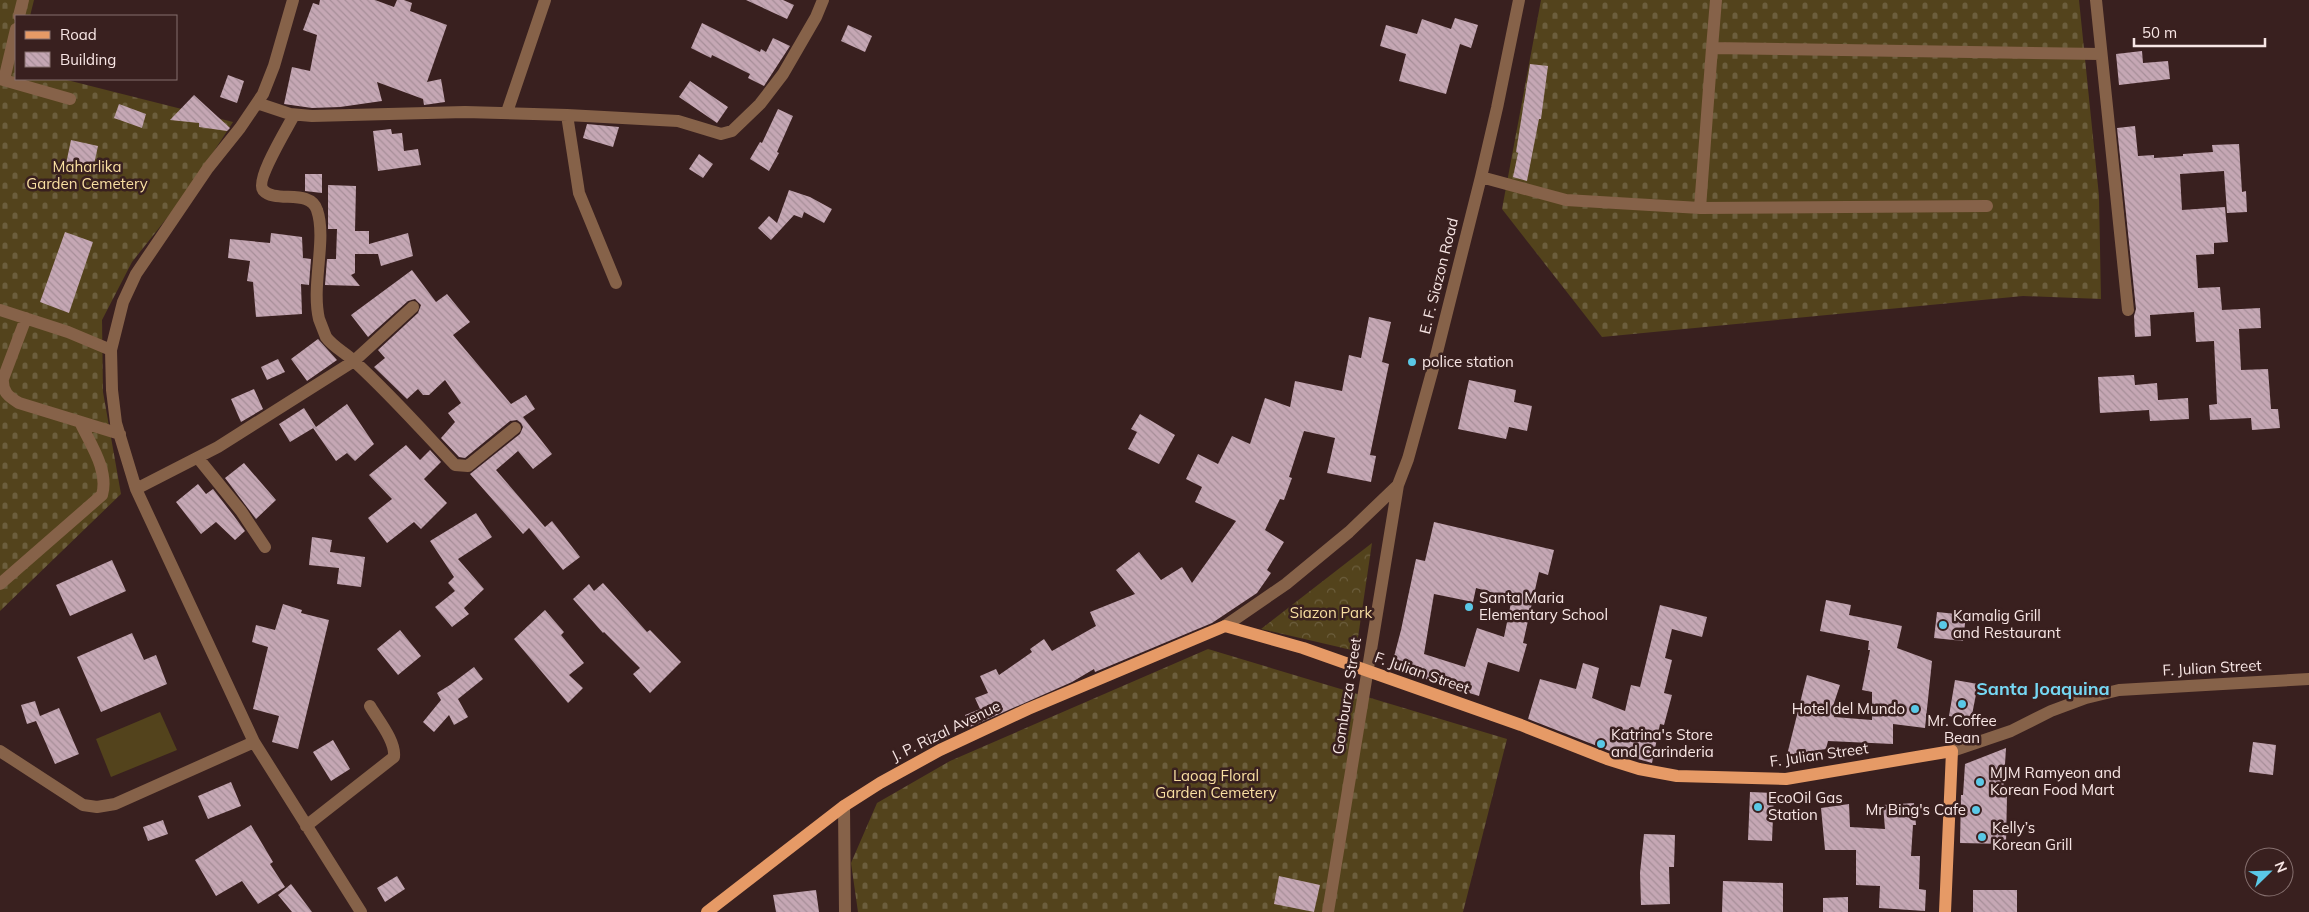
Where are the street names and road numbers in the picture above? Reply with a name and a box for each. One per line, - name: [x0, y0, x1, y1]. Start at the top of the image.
- street label: E. F. Siazon Road: [1415, 216, 1462, 336]
- street label: Gomburza Street: [1328, 636, 1365, 756]
- street label: F. Julian Street: [1372, 647, 1472, 698]
- street label: F. Julian Street: [2162, 655, 2262, 680]
- street label: J. P. Rizal Avenue: [888, 696, 1003, 765]
- street label: F. Julian Street: [1768, 738, 1869, 771]

